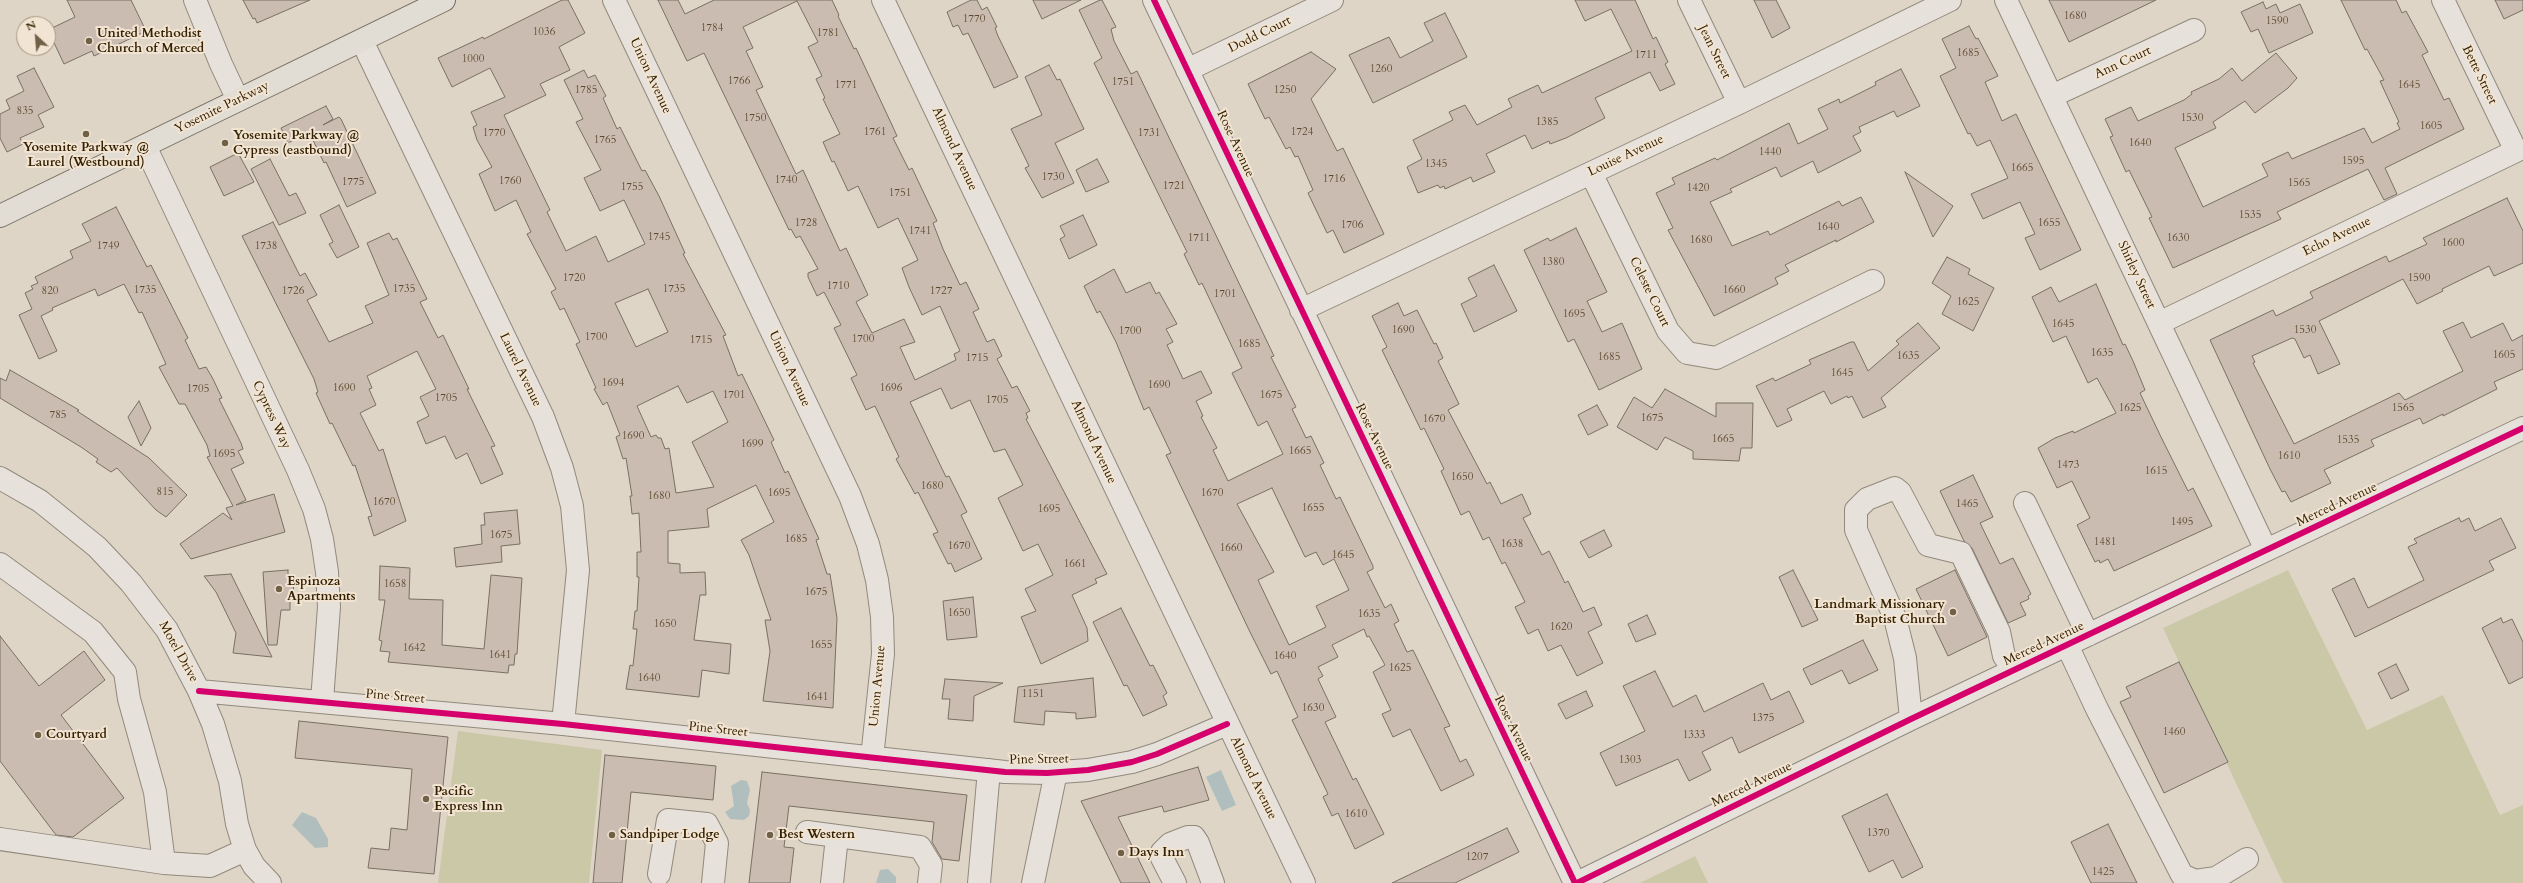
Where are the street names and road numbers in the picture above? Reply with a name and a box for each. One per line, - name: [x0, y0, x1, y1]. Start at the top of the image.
- street label: Dodd Court: [1226, 13, 1294, 57]
- street label: Jean Street: [1694, 22, 1734, 82]
- street label: Union Avenue: [626, 36, 674, 116]
- street label: Ann Court: [2092, 43, 2154, 83]
- street label: Bette Street: [2458, 43, 2500, 107]
- street label: Yosemite Parkway: [172, 78, 272, 138]
- street label: Almond Avenue: [928, 105, 980, 193]
- street label: Rose Avenue: [1213, 108, 1257, 180]
- street label: Louise Avenue: [1586, 132, 1666, 180]
- street label: Echo Avenue: [2300, 214, 2374, 260]
- street label: Shirley Street: [2114, 239, 2158, 311]
- street label: Celeste Court: [1625, 254, 1673, 330]
- street label: Union Avenue: [765, 329, 813, 409]
- street label: Laurel Avenue: [495, 331, 545, 409]
- street label: Cypress Way: [248, 378, 294, 452]
- street label: Almond Avenue: [1067, 398, 1119, 486]
- street label: Rose Avenue: [1351, 401, 1397, 473]
- street label: Merced Avenue: [2294, 479, 2380, 531]
- street label: Merced Avenue: [2001, 618, 2087, 670]
- street label: Motel Drive: [155, 619, 201, 685]
- street label: Union Avenue: [867, 645, 889, 727]
- street label: Pine Street: [365, 687, 425, 707]
- street label: Rose Avenue: [1490, 693, 1536, 765]
- street label: Pine Street: [688, 719, 748, 741]
- street label: Almond Avenue: [1226, 734, 1280, 822]
- street label: Pine Street: [1009, 752, 1069, 768]
- street label: Merced Avenue: [1709, 759, 1795, 811]

